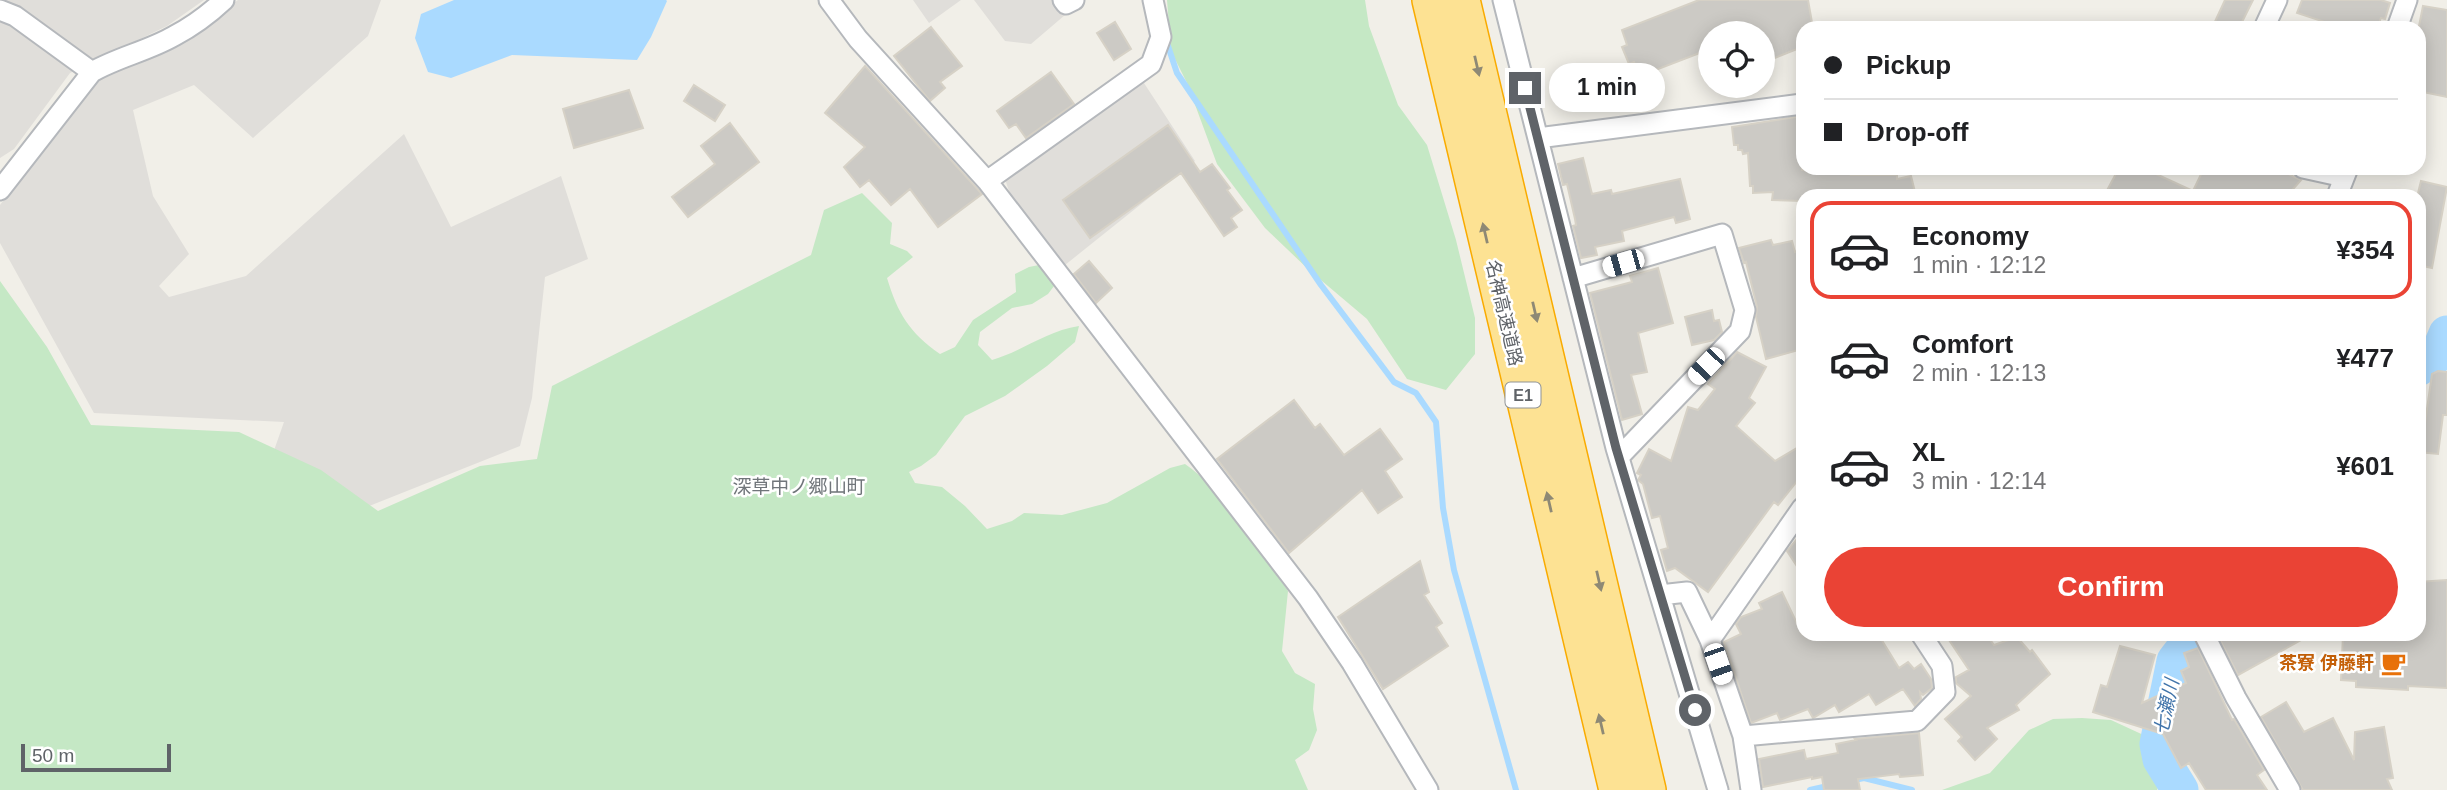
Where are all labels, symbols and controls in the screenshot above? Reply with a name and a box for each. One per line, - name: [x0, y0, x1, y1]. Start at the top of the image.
- map controls: [1698, 21, 1775, 98]
- button: locate: [1698, 21, 1775, 98]
- text: Pickup: [1866, 50, 1951, 80]
- one-way arrow: [1472, 55, 1483, 77]
- callout: 1 min: [1550, 64, 1665, 112]
- route end: [1509, 72, 1541, 104]
- text: 1 min: [1577, 74, 1637, 100]
- text: Drop-off: [1866, 117, 1969, 147]
- icon: car: [1828, 219, 1891, 282]
- text: Economy: [1912, 221, 2029, 251]
- one-way arrow: [1479, 222, 1490, 244]
- text: ¥354: [2336, 235, 2394, 265]
- car: [1600, 247, 1647, 279]
- text: 1 min · 12:12: [1912, 252, 2046, 278]
- street label: 名神高速道路: [1482, 258, 1526, 368]
- one-way arrow: [1530, 301, 1541, 323]
- icon: car: [1828, 327, 1891, 390]
- text: Comfort: [1912, 329, 2013, 359]
- text: ¥477: [2336, 343, 2394, 373]
- car: [1684, 344, 1729, 388]
- text: 2 min · 12:13: [1912, 360, 2046, 386]
- road number: E1: [1506, 382, 1540, 408]
- icon: car: [1828, 435, 1891, 498]
- text: XL: [1912, 437, 1945, 467]
- text: ¥601: [2336, 451, 2394, 481]
- text: 3 min · 12:14: [1912, 468, 2046, 494]
- district label: 深草中ノ郷山町: [732, 476, 866, 497]
- one-way arrow: [1543, 491, 1554, 513]
- button: Confirm: [1824, 547, 2398, 627]
- one-way arrow: [1594, 570, 1605, 592]
- car: [1702, 641, 1735, 687]
- cafe icon: 茶寮 伊藤軒: [2380, 649, 2408, 677]
- place label: 茶寮 伊藤軒: [2279, 653, 2374, 673]
- water label: 七瀬川: [2150, 675, 2183, 737]
- route start: [1679, 694, 1711, 726]
- one-way arrow: [1595, 713, 1606, 735]
- scale bar: [21, 741, 172, 773]
- text: 50 m: [32, 745, 74, 766]

